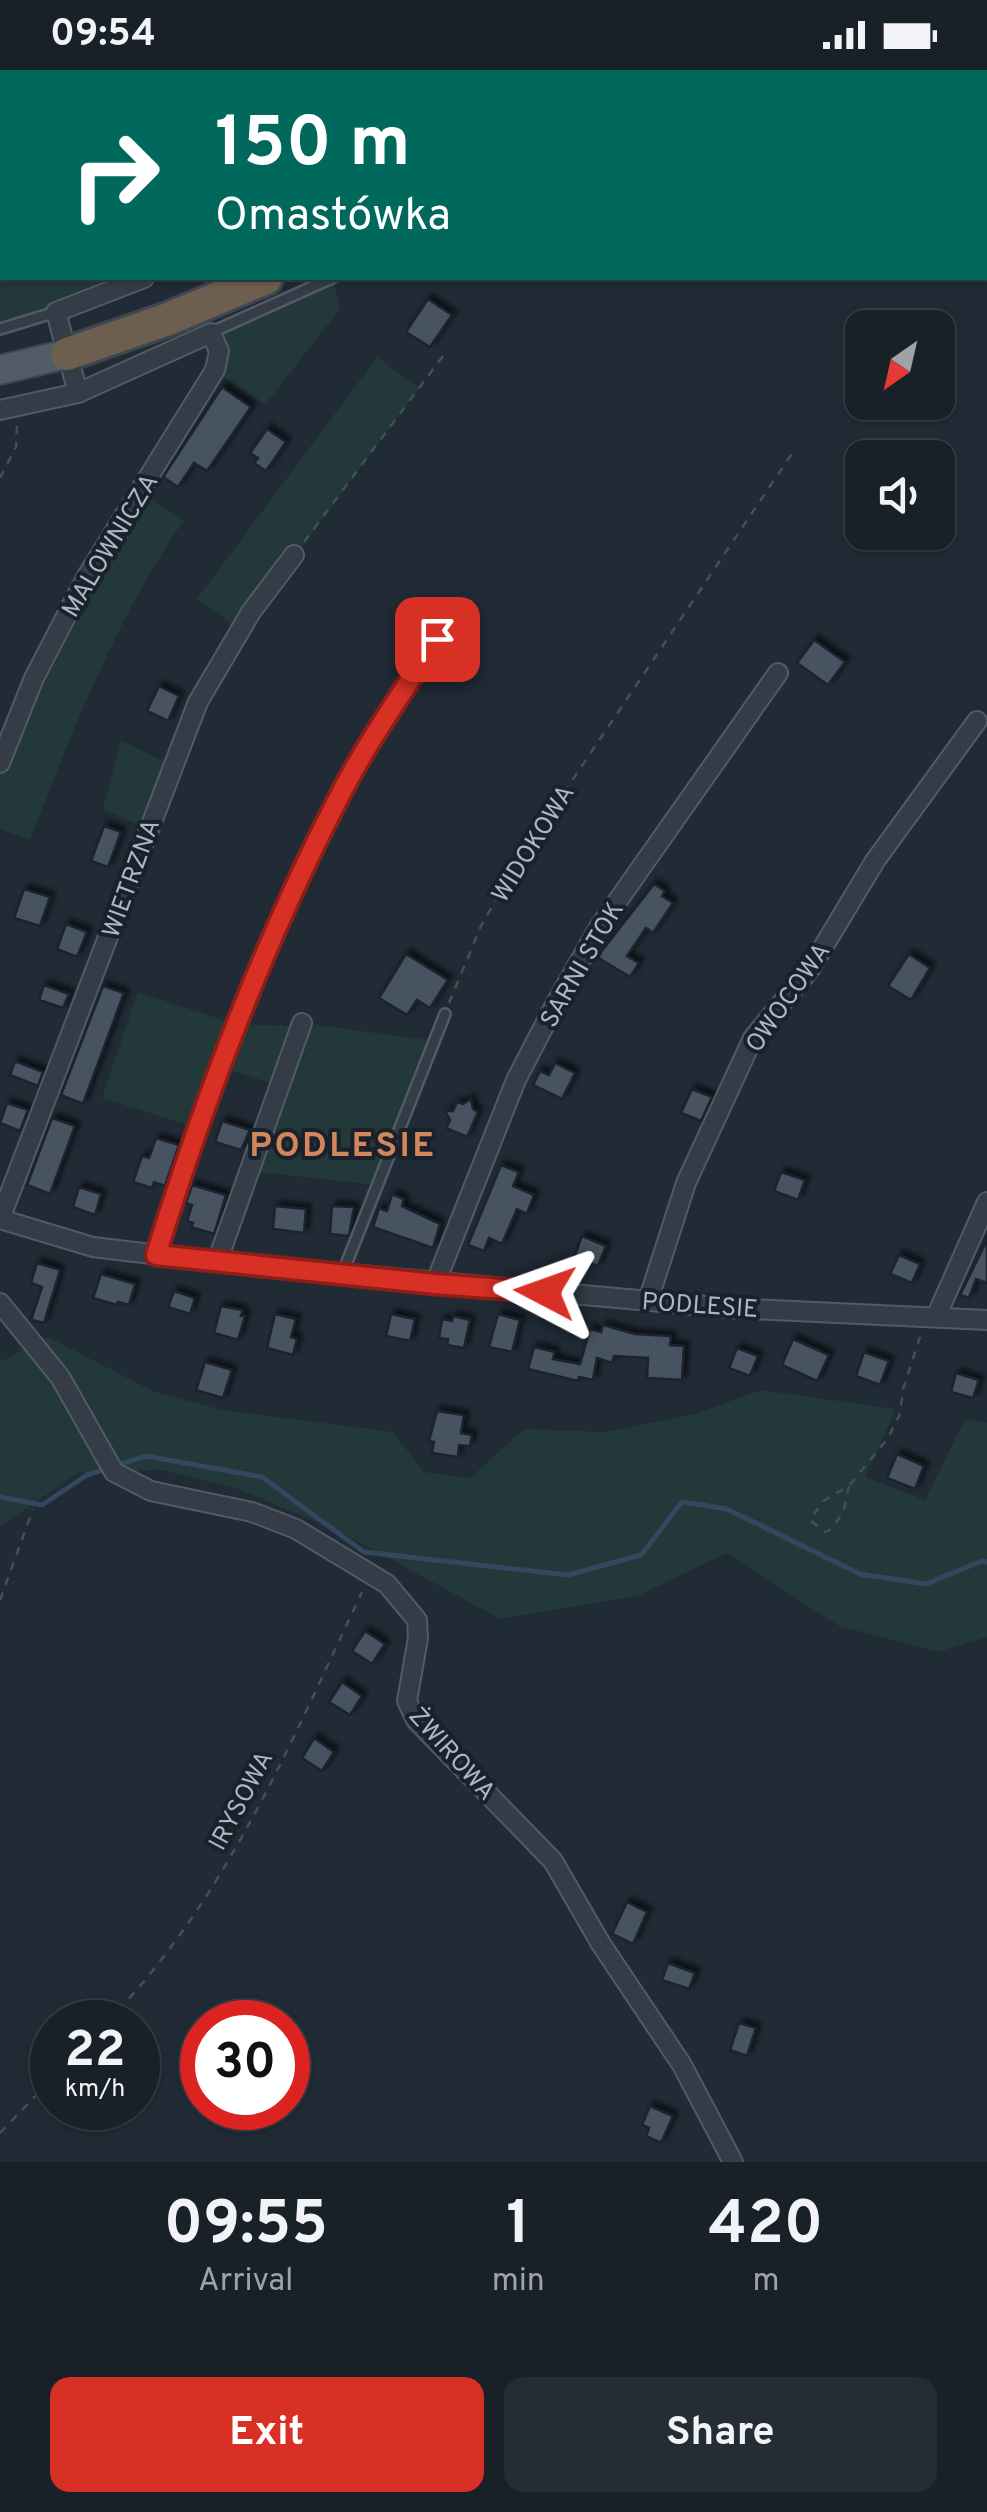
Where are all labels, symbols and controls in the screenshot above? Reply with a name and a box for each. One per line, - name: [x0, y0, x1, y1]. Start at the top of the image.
- text: 09:54: [50, 11, 156, 60]
- text: 150 m: [215, 102, 410, 191]
- icon: right: [50, 110, 180, 240]
- text: Omastówka: [215, 189, 451, 246]
- north arrow: [845, 310, 955, 420]
- map controls: [845, 310, 955, 550]
- button: sound: [845, 440, 955, 550]
- street label: MALOWNICZA: [56, 469, 167, 624]
- pin: [395, 597, 480, 682]
- icon: arrive: [410, 612, 465, 667]
- street label: WIDOKOWA: [486, 780, 583, 909]
- street label: WIETRZNA: [97, 815, 169, 943]
- street label: SARNI STOK: [535, 897, 633, 1034]
- street label: OWOCOWA: [740, 938, 839, 1060]
- district label: PODLESIE: [249, 1125, 437, 1169]
- position arrow: [493, 1240, 597, 1344]
- street label: PODLESIE: [641, 1287, 759, 1327]
- street label: ŻWIROWA: [400, 1702, 501, 1808]
- street label: IRYSOWA: [203, 1746, 282, 1857]
- speed limit sign: 30: [180, 2000, 310, 2130]
- text: 22: [64, 2021, 126, 2084]
- text: km/h: [65, 2074, 125, 2106]
- text: 09:55: [164, 2189, 328, 2265]
- text: 1: [506, 2189, 530, 2265]
- text: 420: [709, 2189, 823, 2265]
- text: Arrival: [198, 2262, 294, 2302]
- text: min: [492, 2262, 545, 2302]
- text: m: [752, 2262, 780, 2302]
- button: Exit: [50, 2377, 484, 2492]
- button: Share: [504, 2377, 937, 2492]

